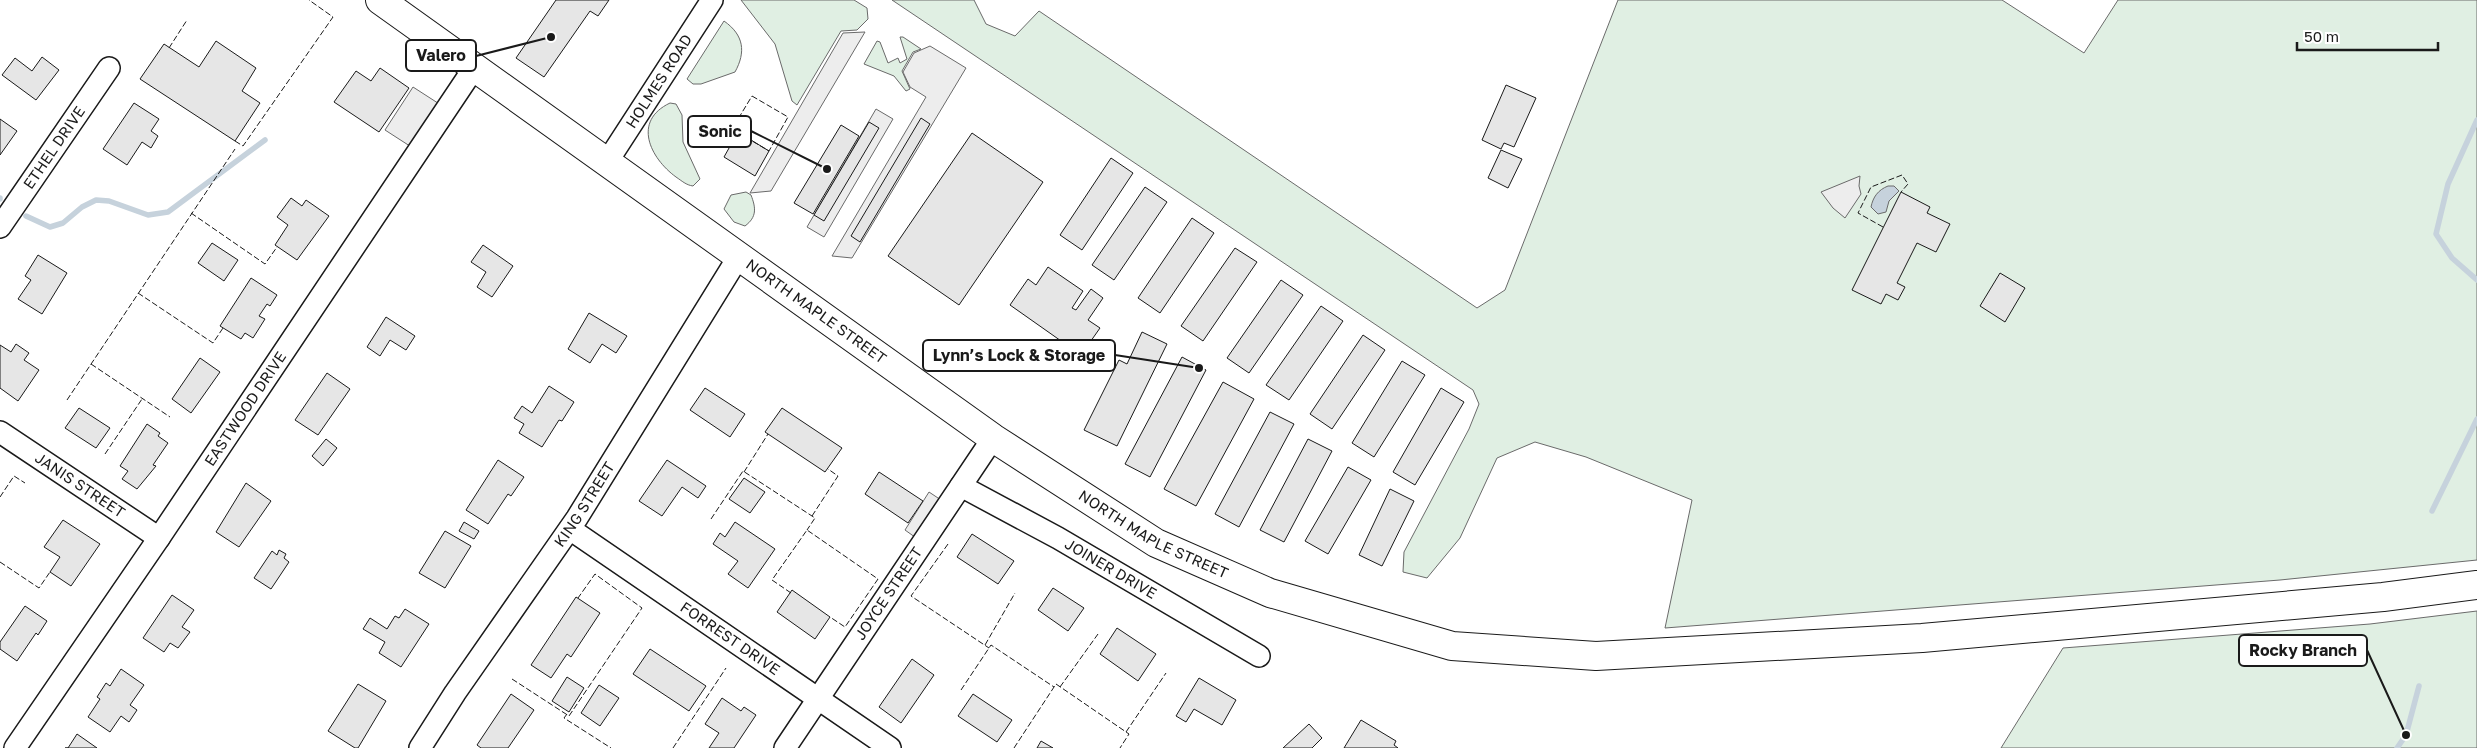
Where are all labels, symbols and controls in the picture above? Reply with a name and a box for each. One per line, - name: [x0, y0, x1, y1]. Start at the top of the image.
- scale bar: [2297, 20, 2438, 52]
- text: 50 m: [2304, 27, 2339, 45]
- street label: HOLMES ROAD: [621, 31, 695, 131]
- callout: Valero: [406, 40, 476, 71]
- text: Valero: [416, 45, 466, 65]
- street label: ETHEL DRIVE: [19, 103, 88, 192]
- callout: Sonic: [688, 116, 751, 147]
- text: Sonic: [698, 121, 742, 141]
- street label: NORTH MAPLE STREET: [743, 255, 890, 367]
- callout: Lynn’s Lock & Storage: [923, 340, 1115, 371]
- text: Lynn’s Lock & Storage: [933, 345, 1105, 365]
- street label: EASTWOOD DRIVE: [200, 348, 289, 469]
- street label: JANIS STREET: [32, 448, 129, 521]
- street label: KING STREET: [550, 458, 618, 550]
- street label: NORTH MAPLE STREET: [1076, 486, 1231, 582]
- street label: JOINER DRIVE: [1062, 534, 1160, 602]
- street label: JOYCE STREET: [850, 543, 925, 643]
- street label: FORREST DRIVE: [677, 597, 784, 678]
- callout: Rocky Branch: [2239, 635, 2367, 666]
- text: Rocky Branch: [2249, 640, 2357, 660]

